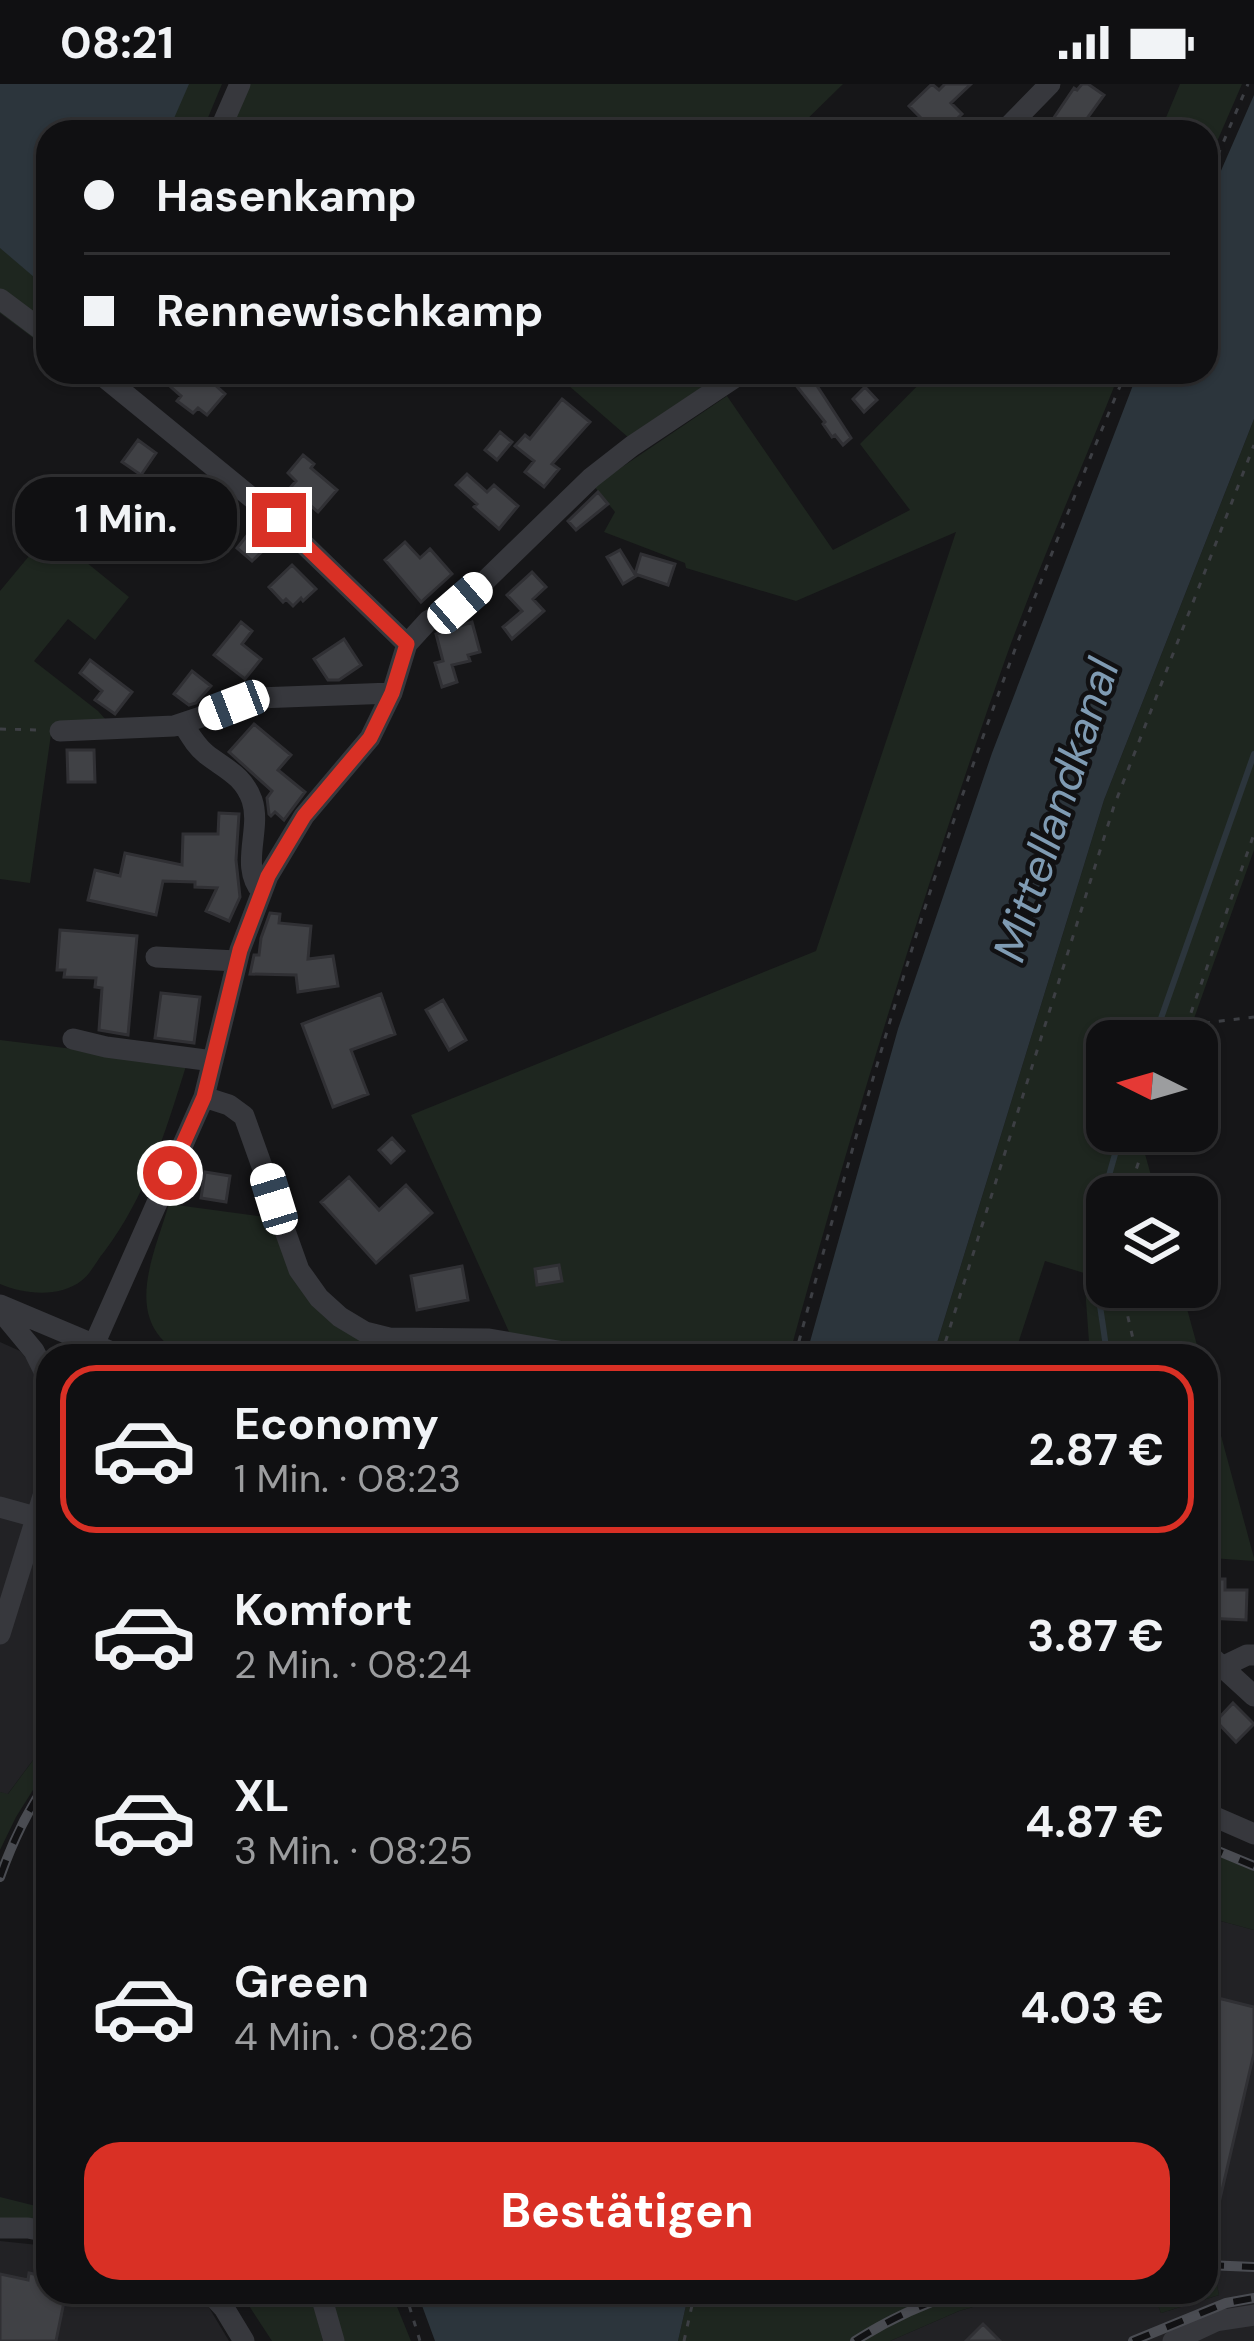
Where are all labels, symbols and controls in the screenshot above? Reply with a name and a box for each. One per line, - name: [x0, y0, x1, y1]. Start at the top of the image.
- text: 08:21: [60, 13, 174, 72]
- text: Hasenkamp: [156, 166, 417, 225]
- text: Rennewischkamp: [156, 281, 544, 340]
- callout: 1 Min.: [15, 478, 237, 562]
- text: 1 Min.: [75, 493, 177, 544]
- route end: [252, 493, 306, 547]
- car: [421, 566, 499, 640]
- water label: Mittellandkanal: [979, 650, 1133, 969]
- car: [194, 675, 274, 735]
- north arrow: [1086, 1020, 1218, 1152]
- map controls: [1086, 1020, 1218, 1308]
- route start: [143, 1146, 197, 1200]
- car: [246, 1159, 302, 1239]
- button: layers: [1086, 1176, 1218, 1308]
- text: Economy: [234, 1394, 439, 1453]
- icon: car: [90, 1395, 198, 1503]
- text: 2.87 €: [1028, 1420, 1164, 1479]
- text: 1 Min. · 08:23: [234, 1453, 461, 1504]
- text: Komfort: [234, 1580, 412, 1639]
- icon: car: [90, 1581, 198, 1689]
- text: 3.87 €: [1027, 1606, 1164, 1665]
- text: 2 Min. · 08:24: [234, 1639, 471, 1690]
- text: XL: [234, 1766, 289, 1825]
- icon: car: [90, 1767, 198, 1875]
- text: 4.87 €: [1025, 1792, 1164, 1851]
- text: 3 Min. · 08:25: [234, 1825, 473, 1876]
- text: Green: [234, 1952, 369, 2011]
- icon: car: [90, 1953, 198, 2061]
- text: 4.03 €: [1020, 1978, 1164, 2037]
- text: 4 Min. · 08:26: [234, 2011, 474, 2062]
- button: Bestätigen: [84, 2142, 1170, 2280]

